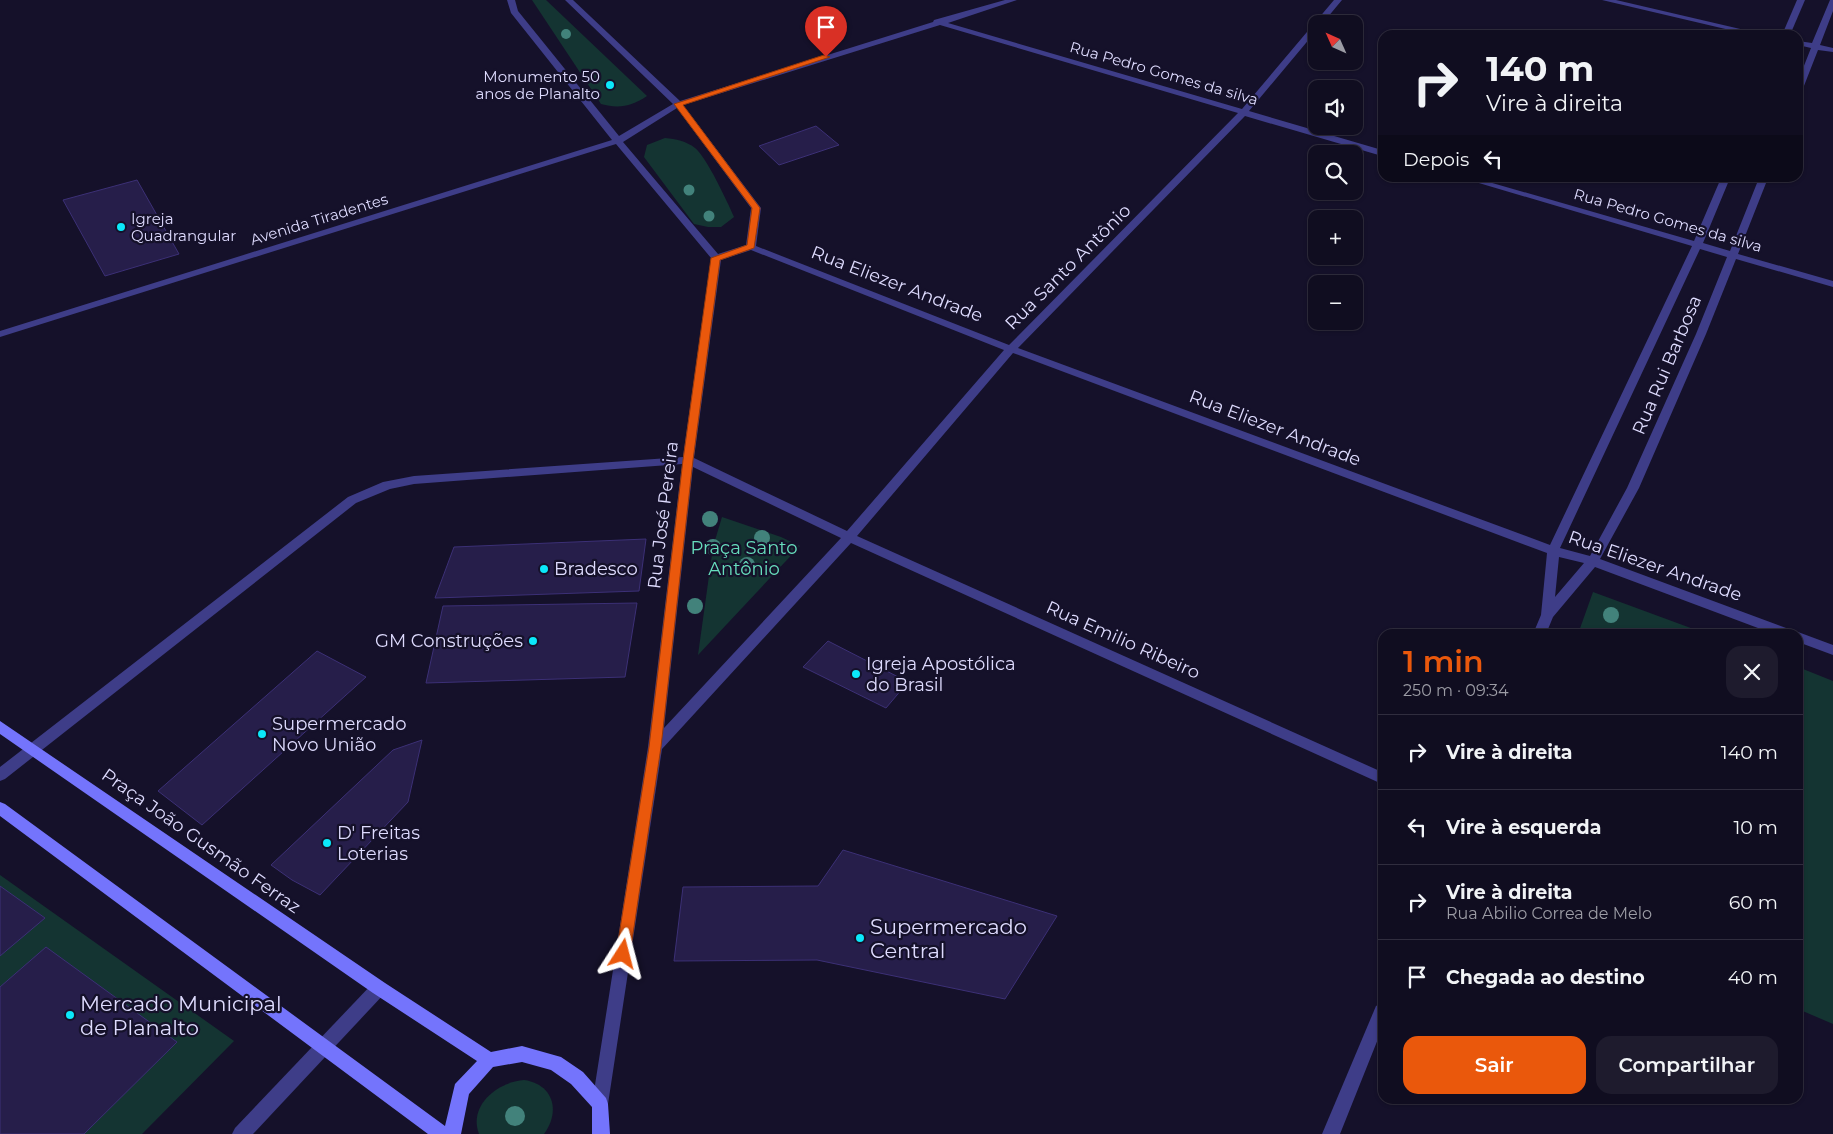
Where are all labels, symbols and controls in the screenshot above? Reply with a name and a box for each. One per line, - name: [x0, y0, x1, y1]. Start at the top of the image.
- pin: [805, 6, 847, 57]
- icon: arrive: [812, 13, 840, 41]
- north arrow: [1308, 15, 1362, 70]
- map controls: [1308, 15, 1363, 330]
- street label: Rua Pedro Gomes da silva: [1068, 37, 1260, 109]
- text: 140 m: [1486, 47, 1594, 90]
- icon: right: [1403, 50, 1468, 115]
- place label: Monumento 50 anos de Planalto: [475, 67, 600, 103]
- marker: Monumento 50 anos de Planalto: [604, 79, 616, 91]
- button: sound: [1308, 80, 1363, 135]
- text: Vire à direita: [1486, 90, 1623, 117]
- button: search: [1308, 145, 1363, 200]
- icon: left: [1479, 145, 1507, 173]
- text: Depois: [1403, 148, 1469, 171]
- street label: Rua Pedro Gomes da silva: [1572, 184, 1764, 256]
- street label: Avenida Tiradentes: [248, 189, 390, 249]
- street label: Rua Santo Antônio: [1001, 200, 1135, 334]
- place label: Igreja Quadrangular: [131, 209, 236, 245]
- button: +: [1308, 210, 1363, 265]
- marker: Igreja Quadrangular: [115, 221, 127, 233]
- street label: Rua Eliezer Andrade: [808, 241, 986, 327]
- button: −: [1308, 275, 1363, 330]
- street label: Rua Rui Barbosa: [1628, 292, 1706, 438]
- street label: Rua Eliezer Andrade: [1186, 385, 1364, 471]
- street label: Rua José Pereira: [643, 440, 683, 590]
- street label: Rua Eliezer Andrade: [1565, 526, 1745, 606]
- park label: Praça Santo Antônio: [690, 537, 798, 580]
- place label: Bradesco: [554, 558, 638, 580]
- marker: Bradesco: [538, 563, 550, 575]
- street label: Rua Emilio Ribeiro: [1043, 596, 1203, 684]
- place label: GM Construções: [375, 630, 523, 652]
- marker: GM Construções: [527, 635, 539, 647]
- text: 1 min: [1403, 643, 1484, 680]
- button: close: [1726, 646, 1778, 698]
- place label: Igreja Apostólica do Brasil: [866, 653, 1016, 696]
- marker: Igreja Apostólica do Brasil: [850, 668, 862, 680]
- text: 250 m · 09:34: [1403, 681, 1509, 700]
- place label: Supermercado Novo União: [272, 713, 407, 756]
- marker: Supermercado Novo União: [256, 728, 268, 740]
- icon: right: [1403, 738, 1431, 766]
- text: Vire à direita: [1446, 741, 1573, 764]
- text: 140 m: [1721, 741, 1778, 764]
- street label: Praça João Gusmão Ferraz: [97, 764, 305, 918]
- icon: left: [1403, 813, 1431, 841]
- text: Vire à esquerda: [1446, 816, 1601, 839]
- text: 10 m: [1733, 816, 1778, 839]
- place label: D' Freitas Loterias: [337, 822, 420, 865]
- marker: D' Freitas Loterias: [321, 837, 333, 849]
- text: Vire à direita: [1446, 881, 1573, 904]
- icon: right: [1403, 888, 1431, 916]
- text: 60 m: [1729, 891, 1778, 914]
- text: Rua Abilio Correa de Melo: [1446, 904, 1652, 923]
- place label: Supermercado Central: [870, 914, 1027, 963]
- position arrow: [596, 927, 648, 979]
- marker: Supermercado Central: [854, 932, 866, 944]
- icon: arrive: [1403, 963, 1431, 991]
- text: Chegada ao destino: [1446, 966, 1645, 989]
- text: 40 m: [1728, 966, 1778, 989]
- place label: Mercado Municipal de Planalto: [80, 991, 282, 1040]
- marker: Mercado Municipal de Planalto: [64, 1009, 76, 1021]
- button: Sair: [1403, 1036, 1586, 1094]
- button: Compartilhar: [1596, 1036, 1778, 1094]

